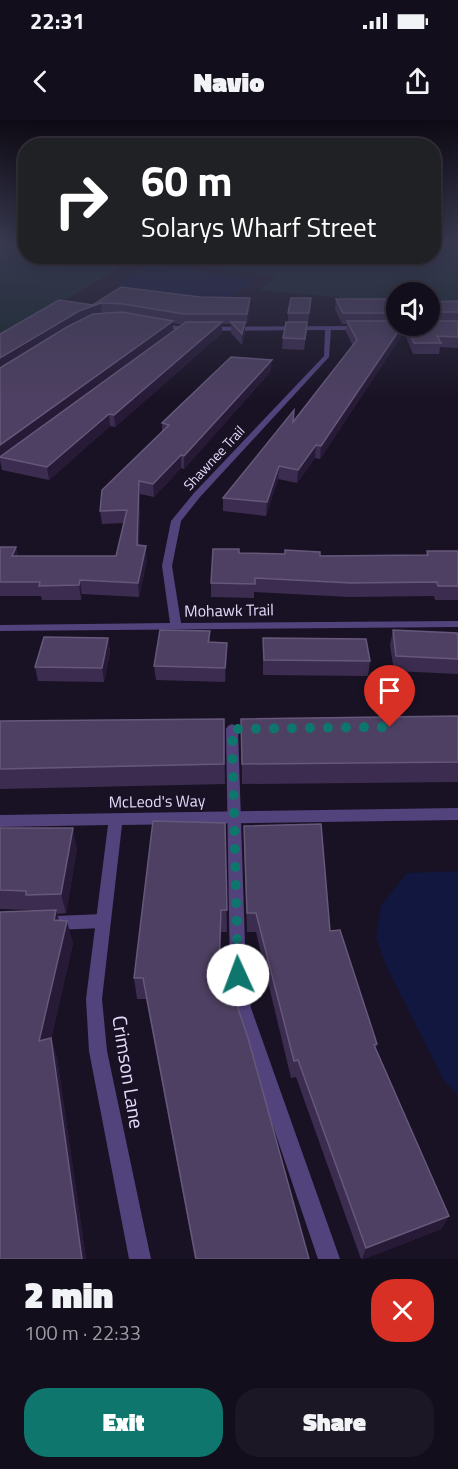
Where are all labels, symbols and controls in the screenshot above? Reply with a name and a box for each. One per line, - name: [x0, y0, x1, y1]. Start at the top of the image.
- text: 22:31: [30, 4, 85, 38]
- text: Navio: [194, 61, 264, 102]
- icon: back: [24, 65, 57, 98]
- icon: share: [401, 65, 434, 98]
- text: 60 m: [141, 148, 233, 212]
- icon: right: [42, 162, 120, 240]
- text: Solarys Wharf Street: [141, 206, 376, 247]
- map controls: [386, 282, 440, 336]
- button: sound: [386, 282, 440, 336]
- street label: Shawnee Trail: [178, 421, 249, 495]
- street label: Mohawk Trail: [184, 597, 274, 623]
- pin: [364, 665, 415, 727]
- icon: arrive: [373, 674, 406, 707]
- street label: McLeod's Way: [108, 788, 206, 814]
- position arrow: [206, 943, 270, 1007]
- street label: Crimson Lane: [104, 1013, 153, 1131]
- text: 2 min: [24, 1267, 113, 1322]
- button: close: [371, 1279, 434, 1342]
- text: 100 m · 22:33: [24, 1317, 141, 1348]
- button: Exit: [24, 1388, 223, 1457]
- button: Share: [235, 1388, 434, 1457]

